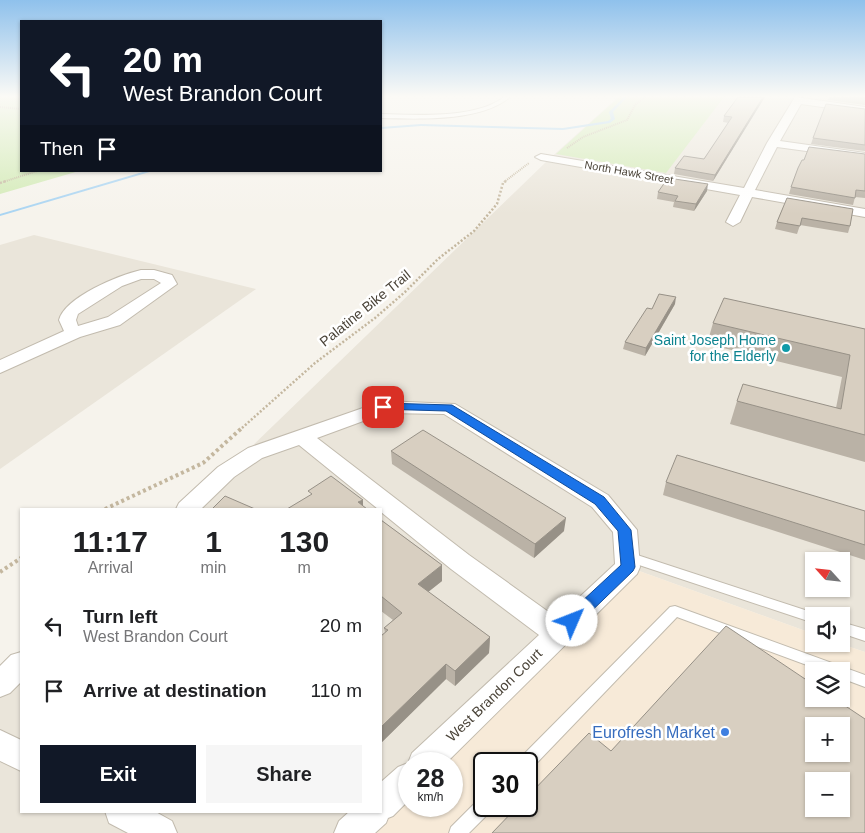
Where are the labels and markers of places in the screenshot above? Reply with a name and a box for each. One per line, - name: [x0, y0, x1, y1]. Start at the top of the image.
- place label: Saint Joseph Home for the Elderly: [654, 332, 776, 364]
- marker: Saint Joseph Home for the Elderly: [780, 342, 792, 354]
- pin: [362, 386, 404, 428]
- place label: Eurofresh Market: [592, 724, 716, 741]
- marker: Eurofresh Market: [719, 726, 731, 738]

